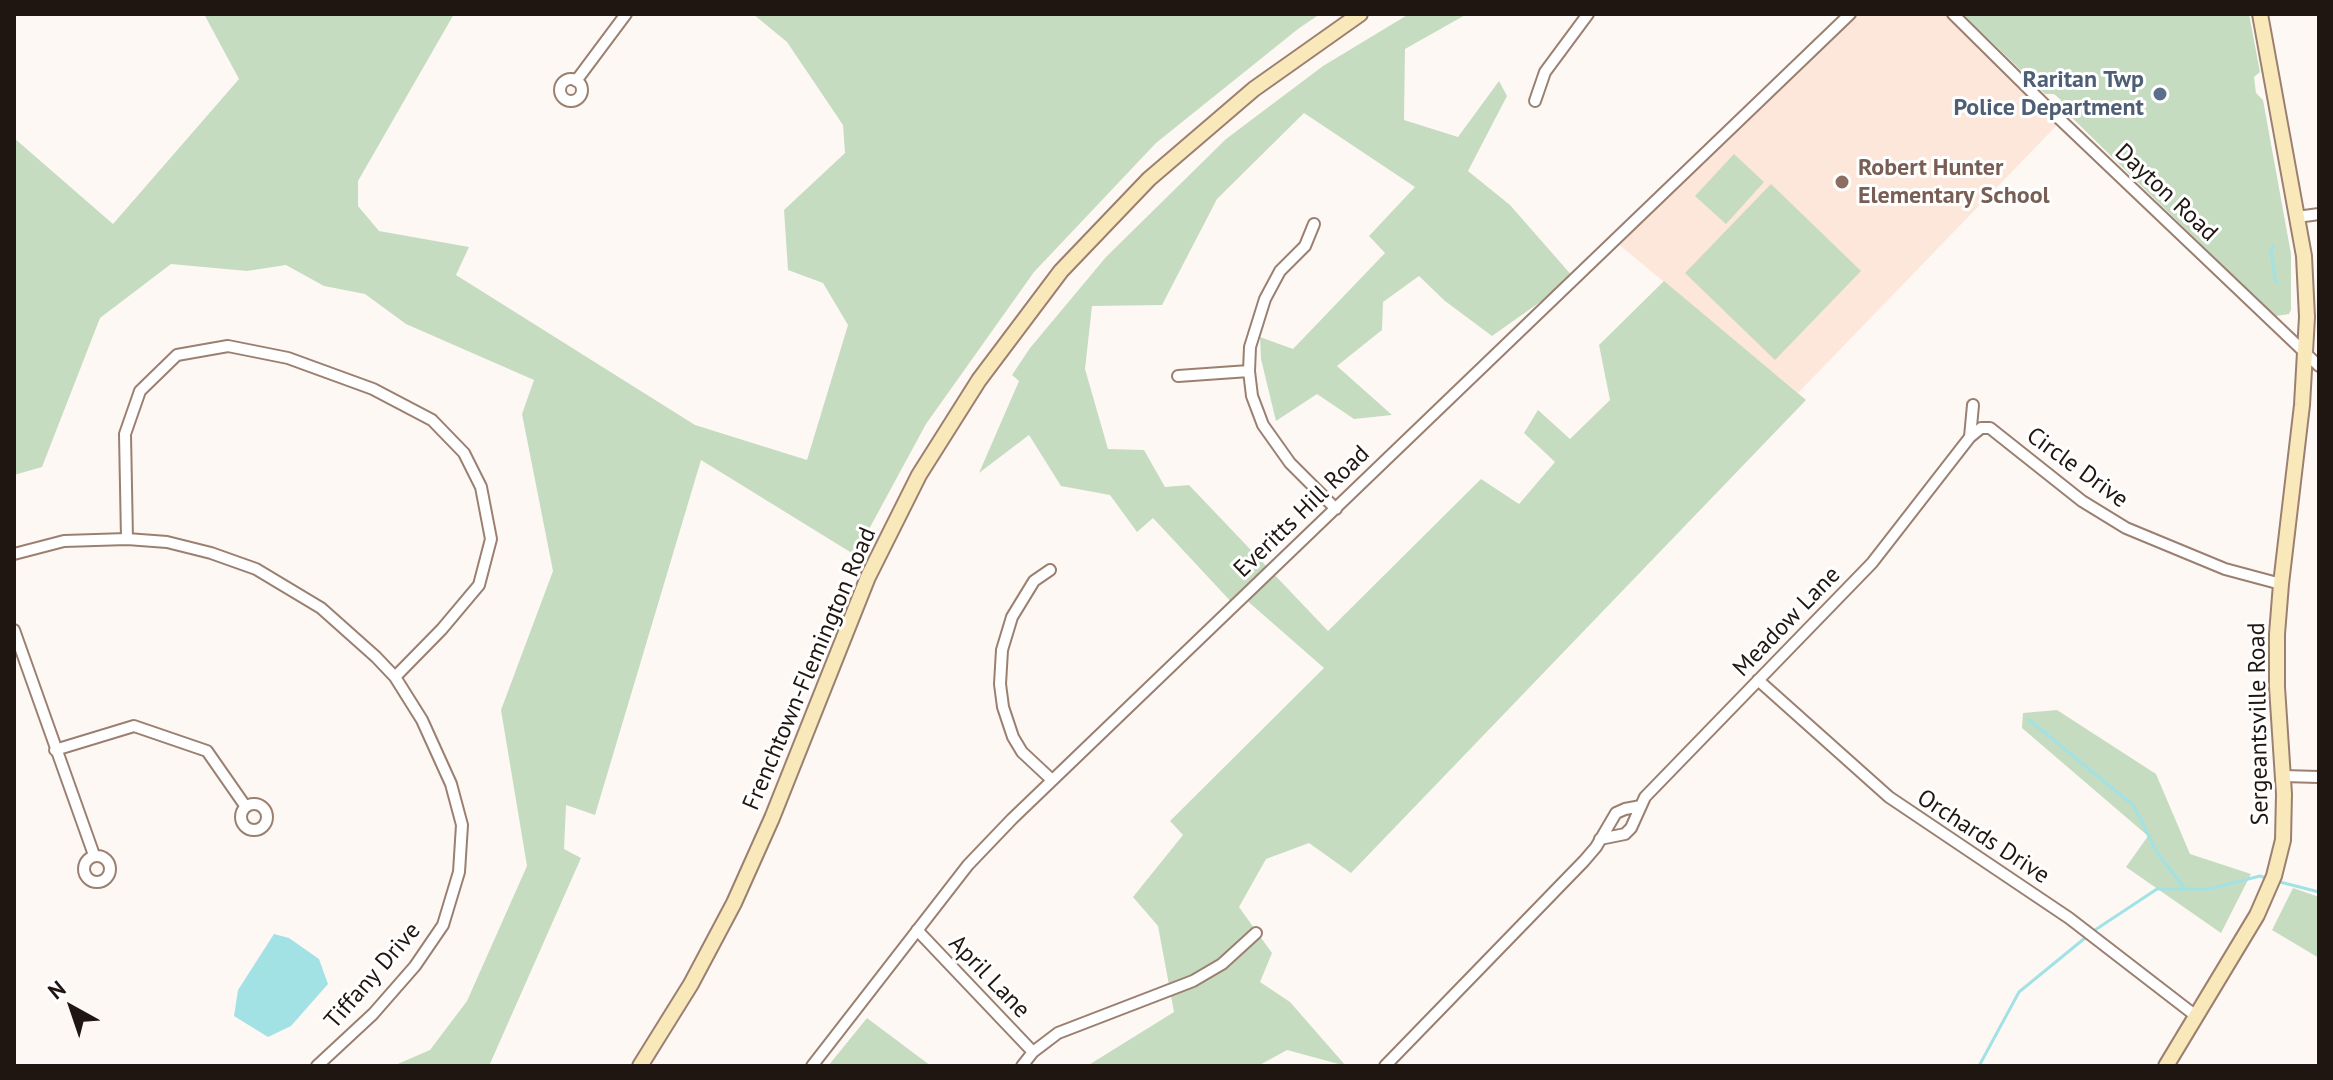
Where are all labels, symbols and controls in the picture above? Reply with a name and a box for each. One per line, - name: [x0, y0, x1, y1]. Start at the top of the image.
- place label: Raritan Twp Police Department: [1953, 66, 2144, 122]
- marker: Raritan Twp Police Department: [2151, 85, 2169, 103]
- street label: Dayton Road: [2109, 138, 2223, 248]
- place label: Robert Hunter Elementary School: [1858, 154, 2050, 210]
- marker: Robert Hunter Elementary School: [1833, 173, 1851, 191]
- street label: Circle Drive: [2021, 422, 2133, 514]
- street label: Everitts Hill Road: [1228, 440, 1376, 584]
- street label: Frenchtown-Flemington Road: [737, 523, 883, 815]
- street label: Meadow Lane: [1727, 561, 1847, 683]
- street label: Sergeantsville Road: [2243, 622, 2275, 826]
- street label: Orchards Drive: [1912, 784, 2054, 890]
- street label: Tiffany Drive: [319, 917, 427, 1035]
- street label: April Lane: [942, 930, 1036, 1024]
- north arrow: [32, 968, 112, 1048]
- text: N: [42, 974, 71, 1005]

